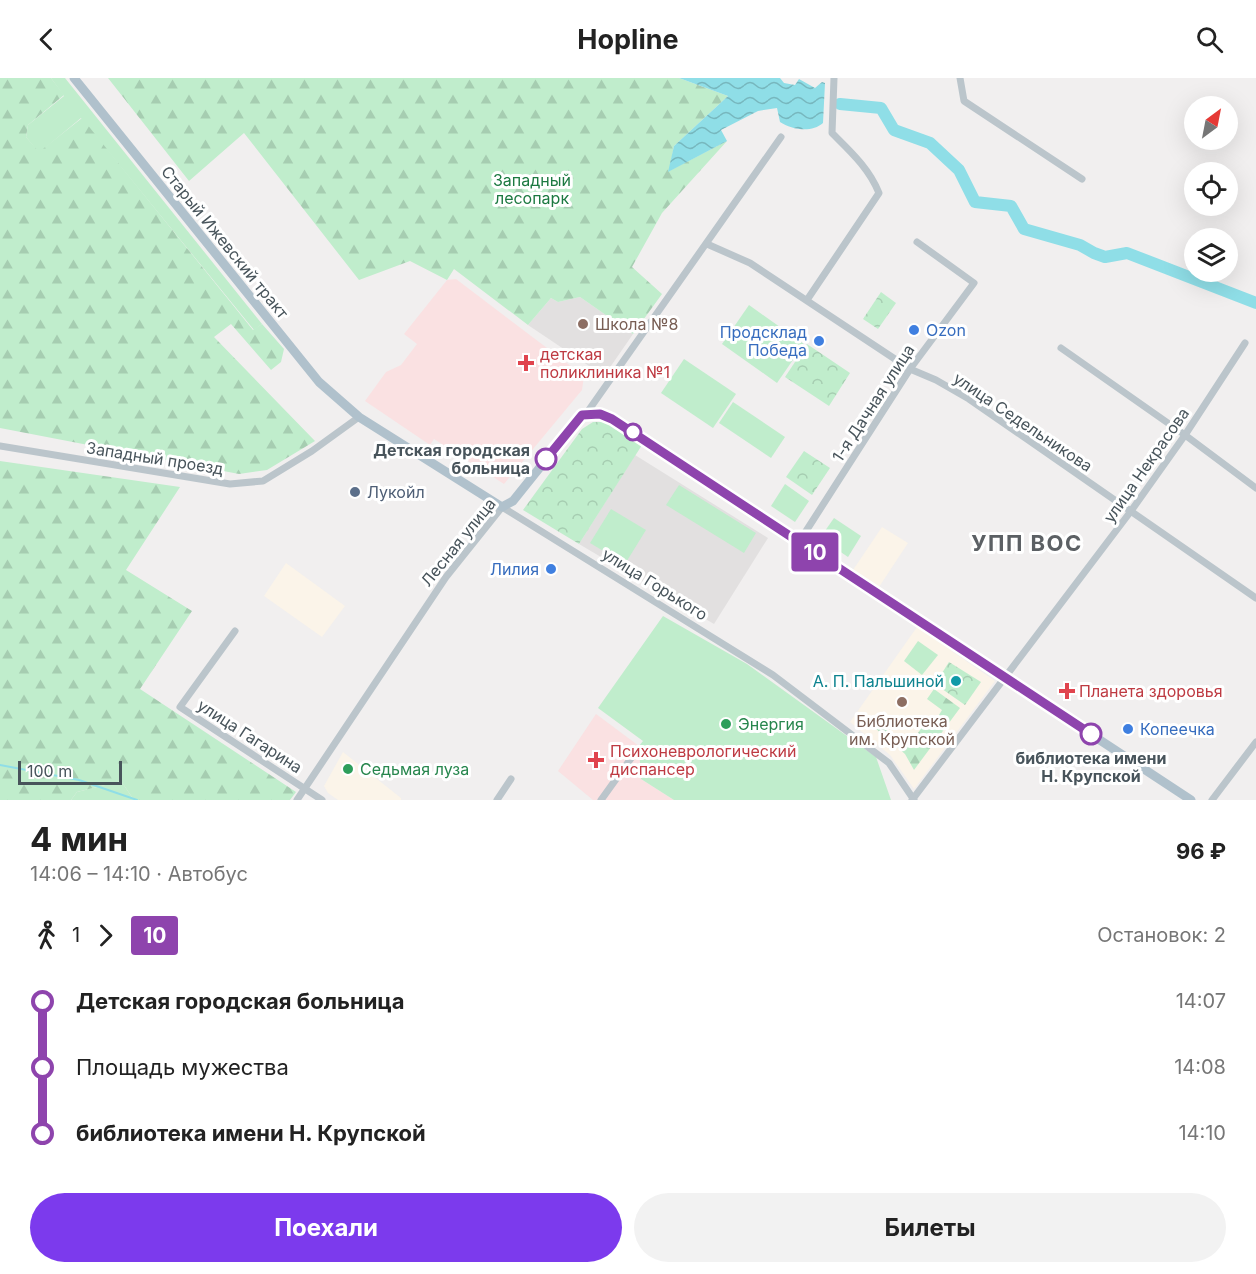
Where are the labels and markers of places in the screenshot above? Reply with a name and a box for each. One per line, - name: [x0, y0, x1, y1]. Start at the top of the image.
- place label: Школа №8: [595, 314, 678, 334]
- marker: Школа №8: [576, 317, 590, 331]
- place label: Ozon: [926, 320, 966, 340]
- place label: Продсклад Победа: [720, 322, 807, 360]
- marker: Ozon: [907, 323, 921, 337]
- marker: Продсклад Победа: [812, 334, 826, 348]
- place label: детская поликлиника №1: [540, 344, 670, 382]
- marker: детская поликлиника №1: [517, 354, 535, 372]
- unlabelled marker: [624, 423, 642, 441]
- place label: Детская городская больница: [373, 440, 530, 478]
- marker: Детская городская больница: [535, 448, 557, 470]
- place label: Лукойл: [367, 482, 425, 502]
- marker: Лукойл: [348, 485, 362, 499]
- place label: Лилия: [490, 559, 539, 579]
- marker: Лилия: [544, 562, 558, 576]
- place label: А. П. Пальшиной: [813, 671, 944, 691]
- marker: А. П. Пальшиной: [949, 674, 963, 688]
- place label: Планета здоровья: [1079, 681, 1223, 701]
- marker: Планета здоровья: [1060, 684, 1074, 698]
- marker: Библиотека им. Крупской: [895, 695, 909, 709]
- place label: Библиотека им. Крупской: [849, 711, 955, 749]
- place label: Энергия: [738, 714, 804, 734]
- marker: Энергия: [719, 717, 733, 731]
- place label: Копеечка: [1140, 719, 1215, 739]
- marker: Копеечка: [1121, 722, 1135, 736]
- marker: библиотека имени Н. Крупской: [1080, 723, 1102, 745]
- place label: Психоневрологический диспансер: [610, 741, 796, 779]
- place label: библиотека имени Н. Крупской: [1015, 748, 1167, 786]
- marker: Психоневрологический диспансер: [587, 751, 605, 769]
- place label: Седьмая луза: [360, 759, 469, 779]
- marker: Седьмая луза: [341, 762, 355, 776]

